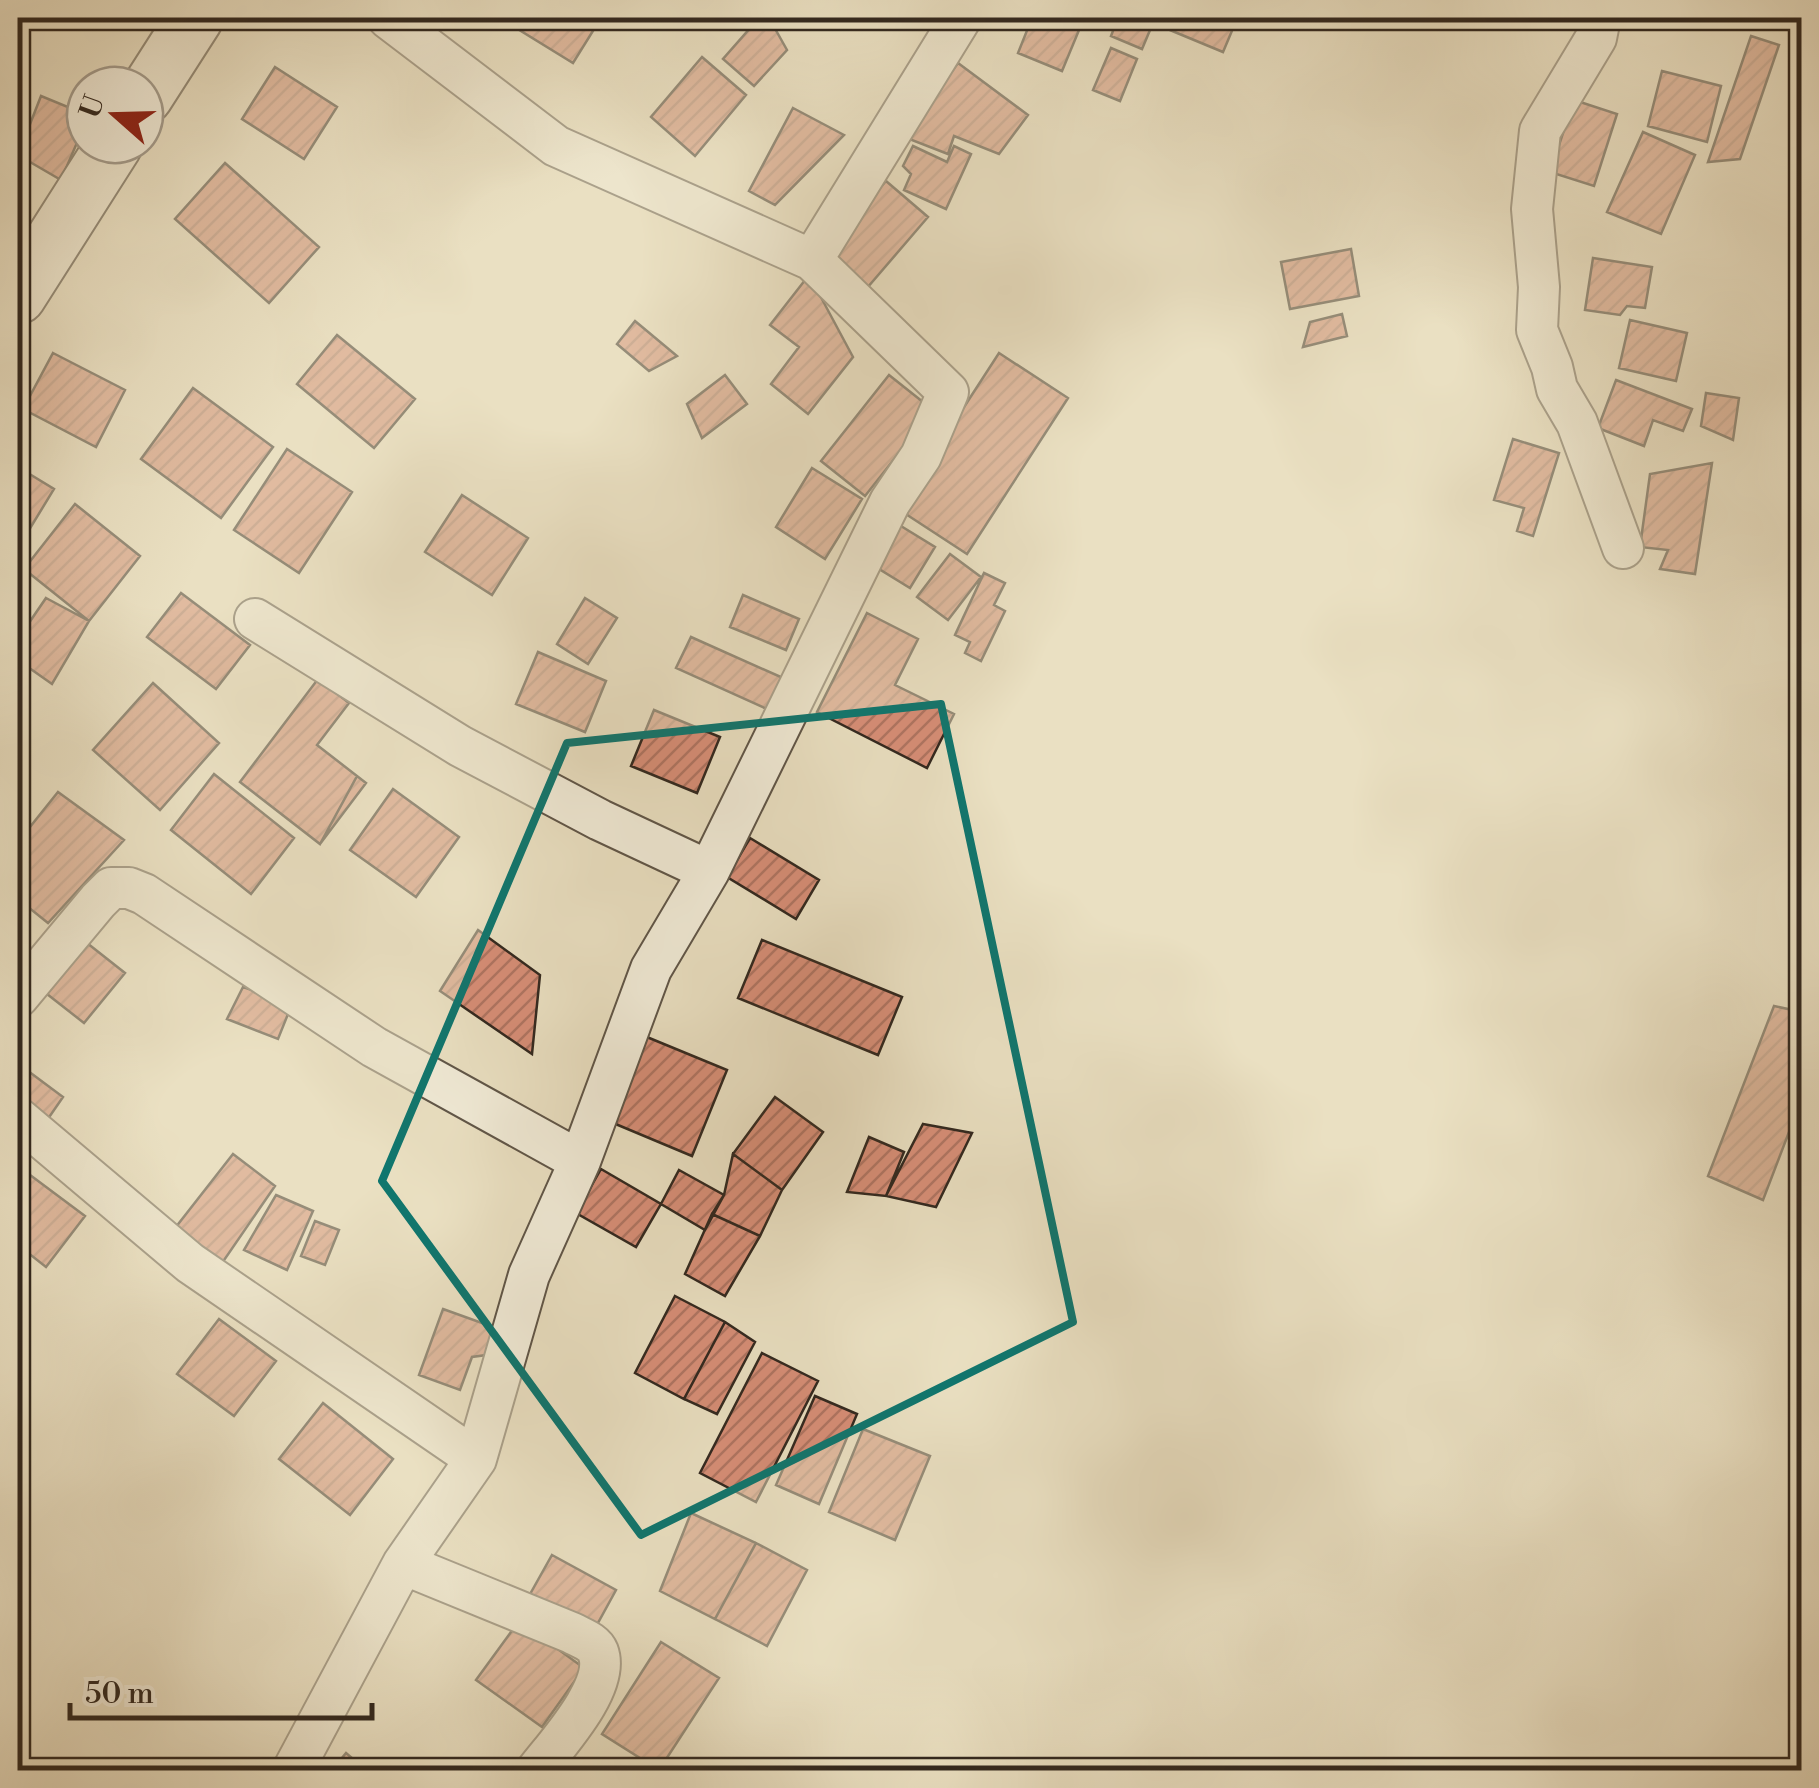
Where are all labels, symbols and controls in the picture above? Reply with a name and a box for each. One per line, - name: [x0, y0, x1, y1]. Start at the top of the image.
- north arrow: [65, 65, 165, 165]
- text: U: [73, 90, 113, 123]
- scale bar: [70, 1658, 372, 1720]
- text: 50 m: [85, 1675, 154, 1713]

